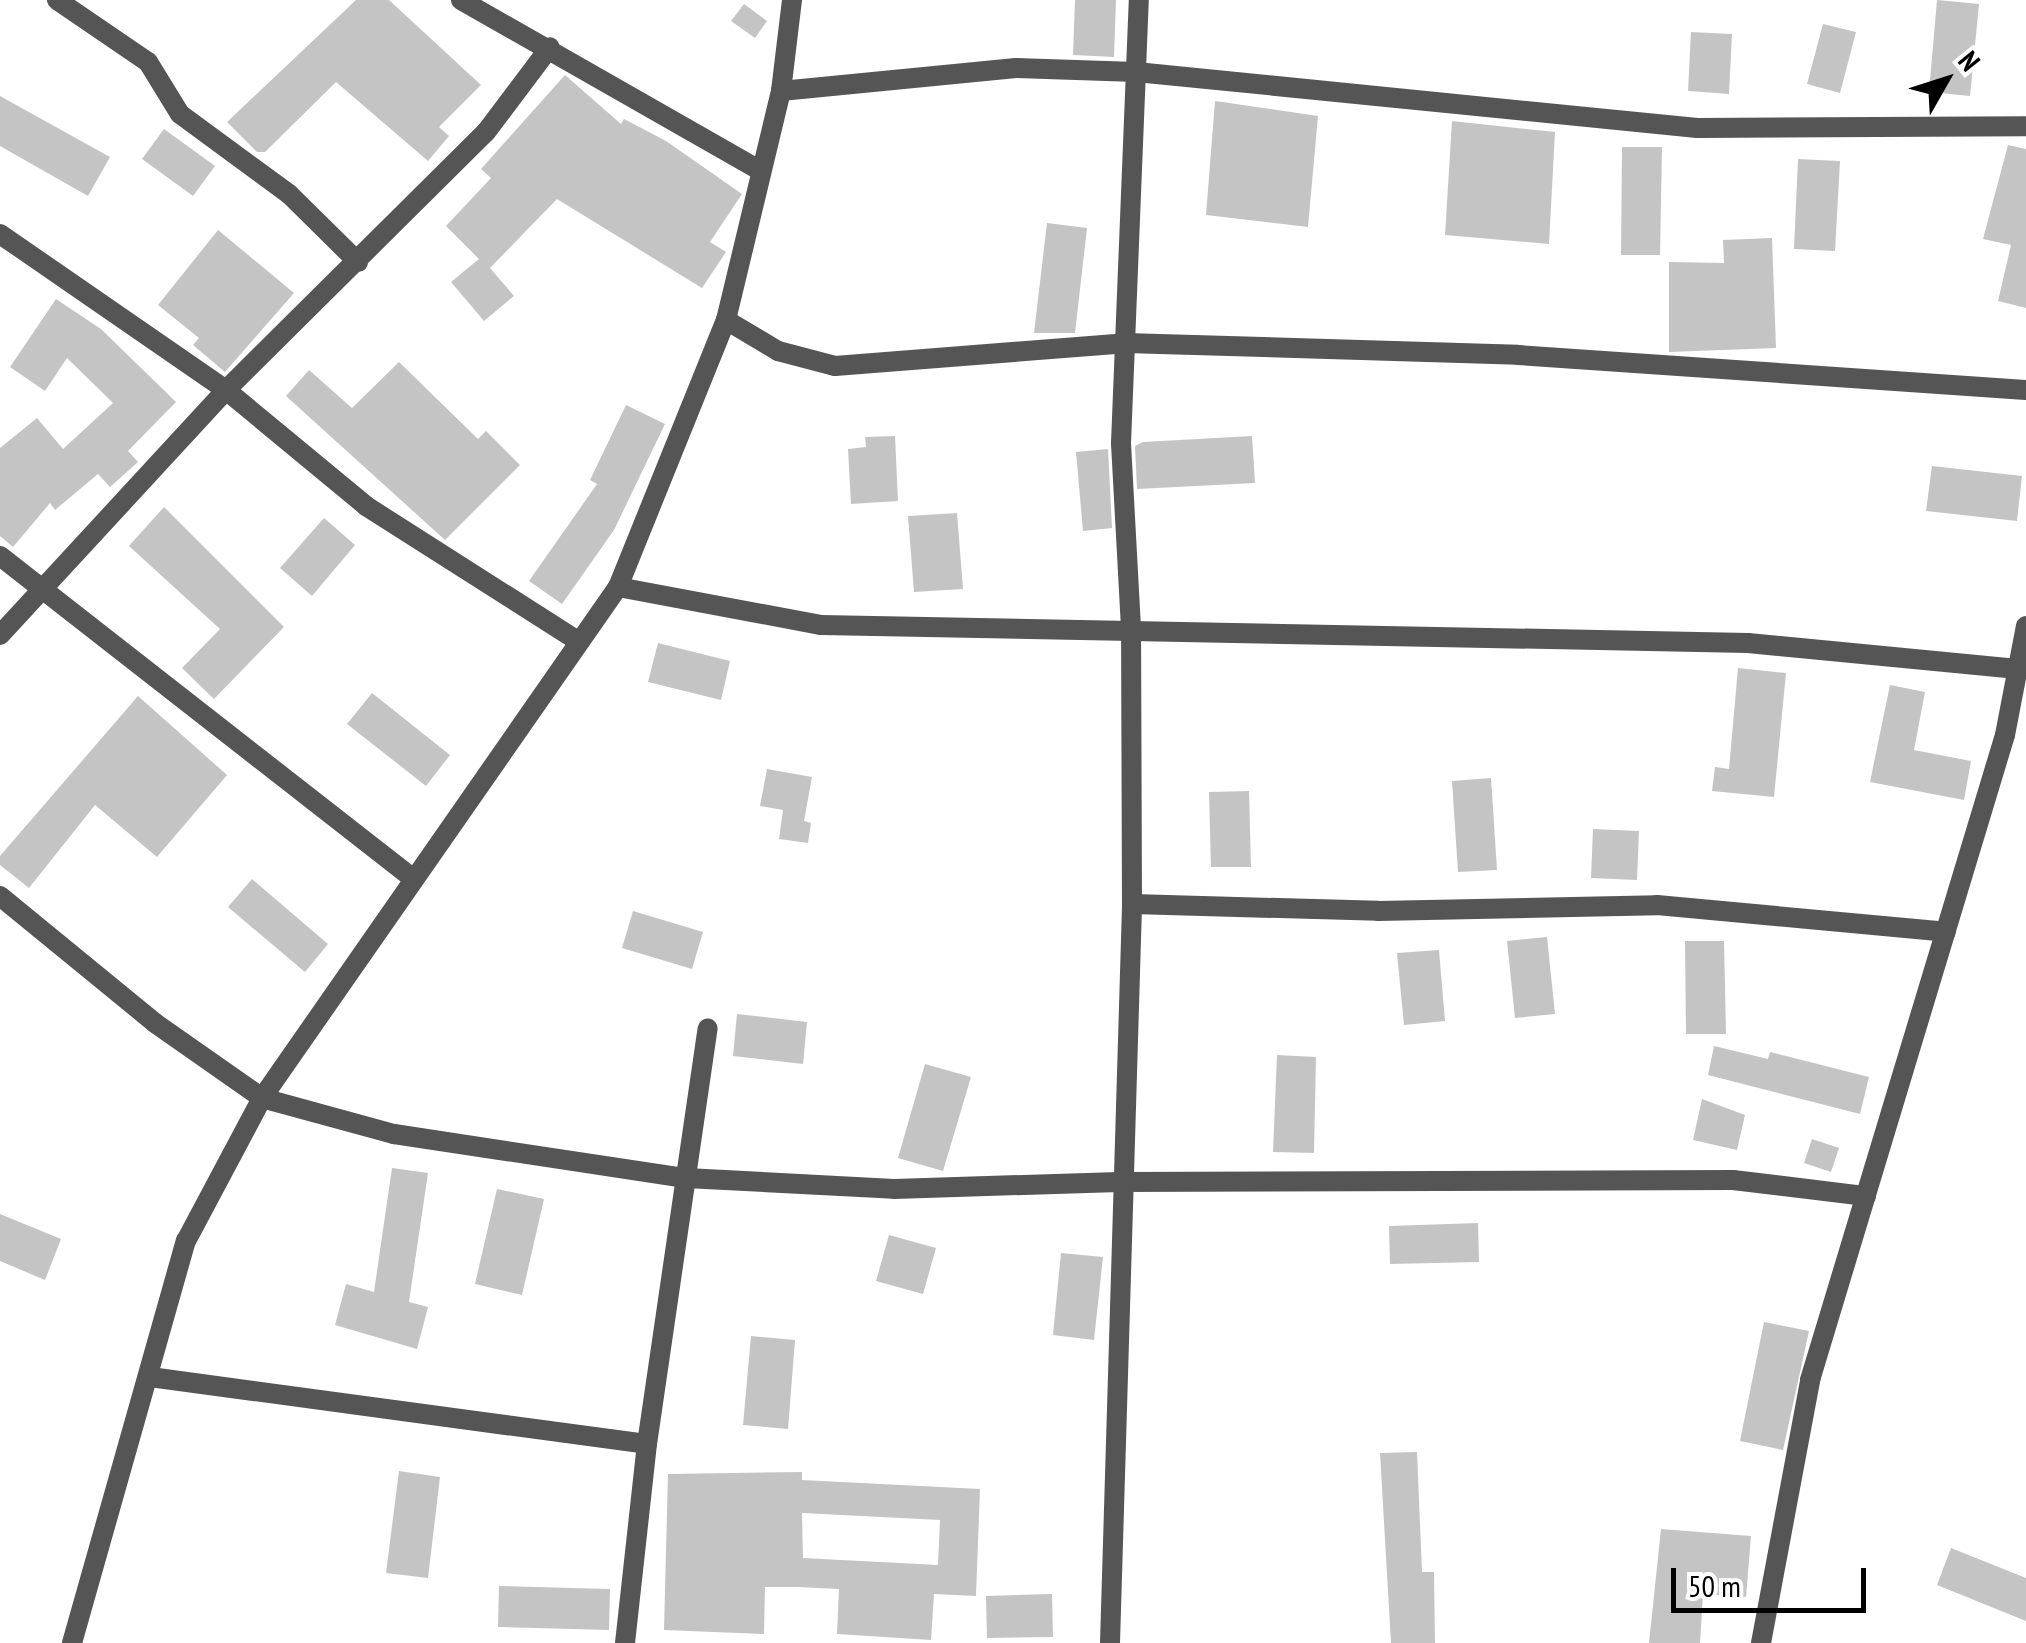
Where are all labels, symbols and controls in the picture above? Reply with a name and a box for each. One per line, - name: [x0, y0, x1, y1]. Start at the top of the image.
- north arrow: [1896, 30, 1996, 130]
- text: N: [1951, 43, 1989, 78]
- scale bar: [1676, 1548, 1871, 1610]
- text: 50 m: [1688, 1566, 1741, 1605]

